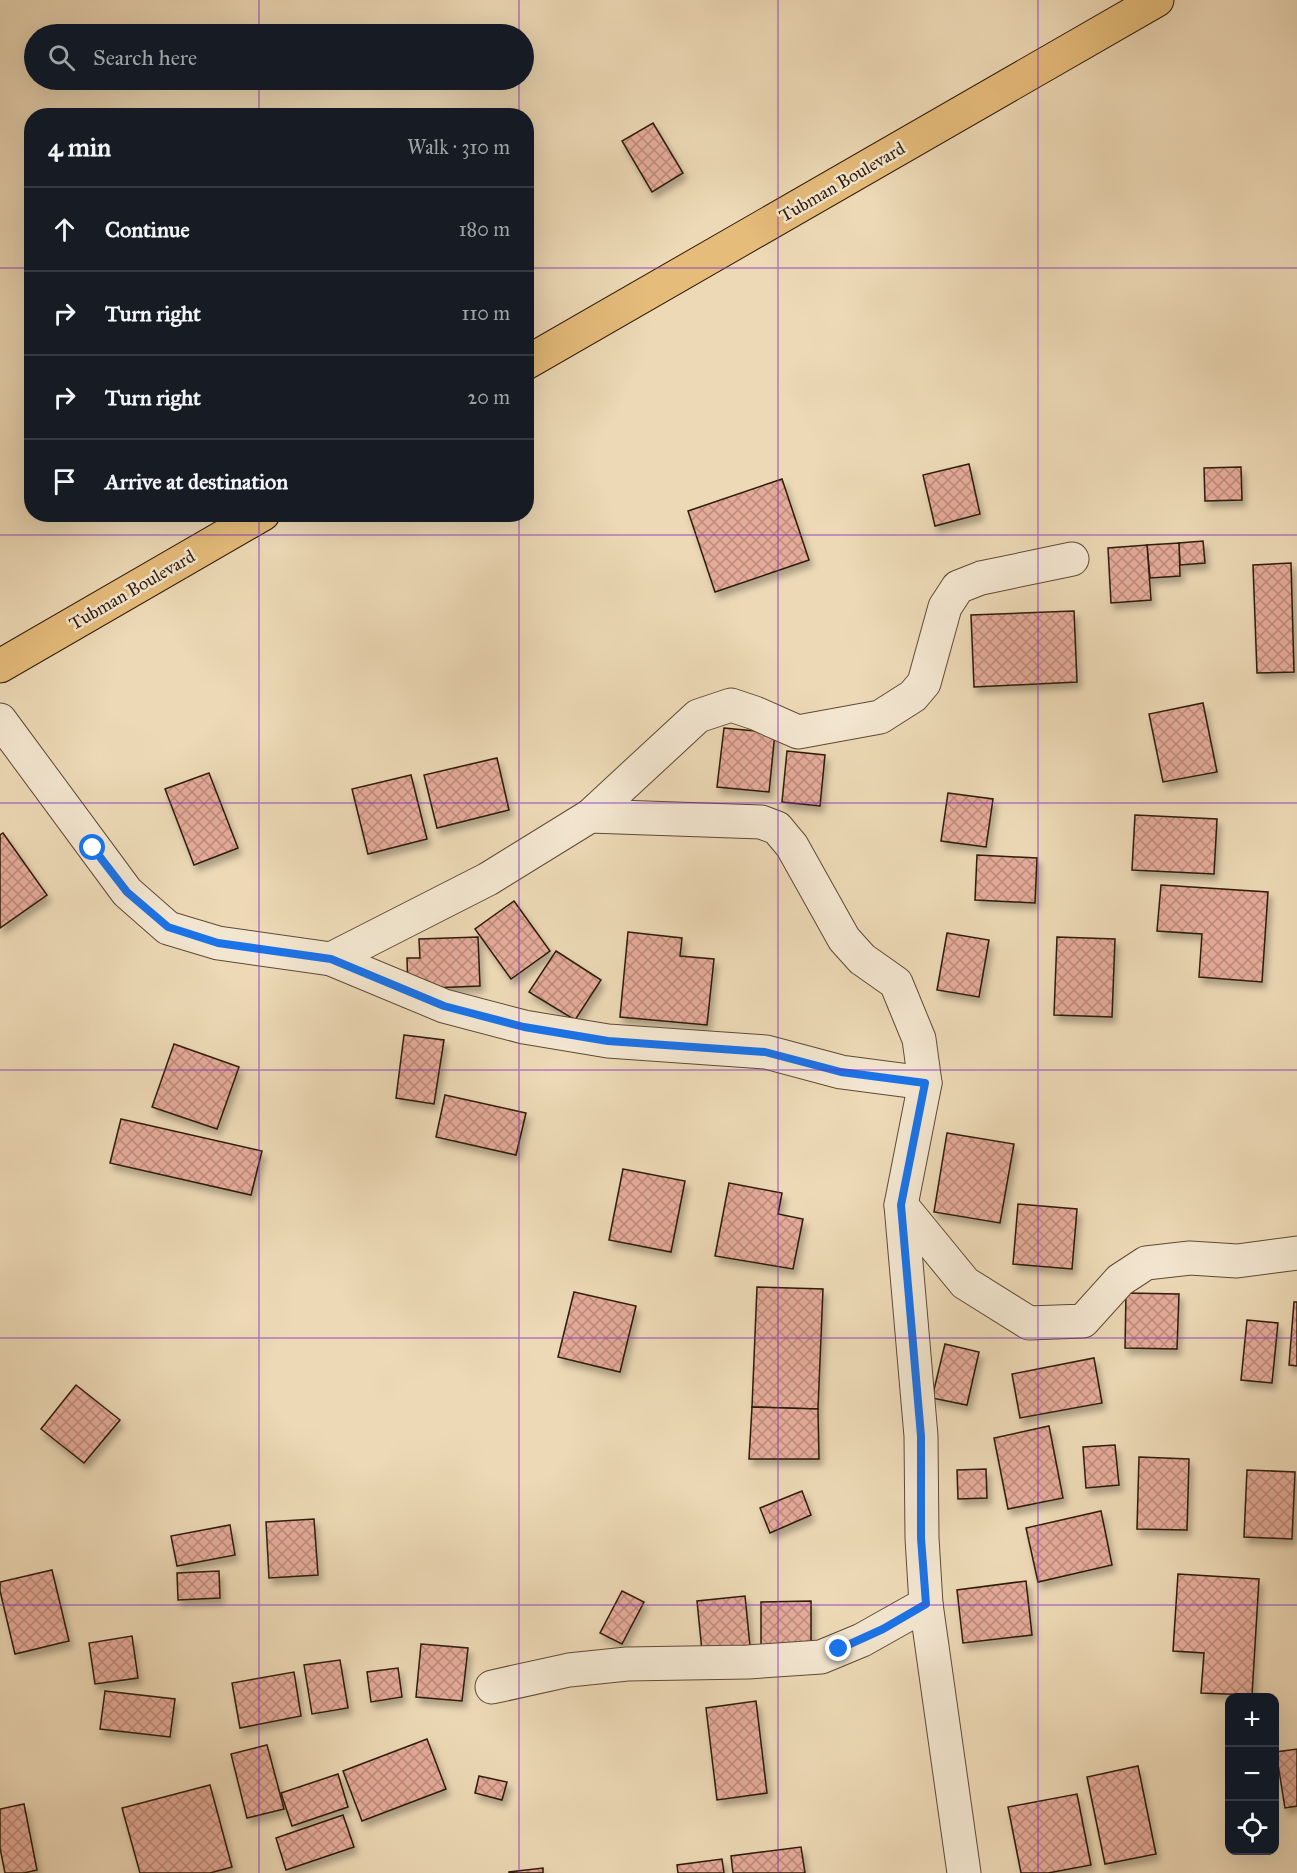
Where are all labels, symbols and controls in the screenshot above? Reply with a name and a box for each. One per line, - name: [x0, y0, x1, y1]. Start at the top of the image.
- search box: [24, 24, 534, 90]
- icon: search: [45, 41, 78, 74]
- text: Search here: [93, 44, 197, 71]
- text: 4 min: [48, 131, 111, 163]
- text: Walk · 310 m: [407, 135, 510, 159]
- street label: Tubman Boulevard: [775, 137, 909, 227]
- icon: ahead: [48, 213, 81, 246]
- text: Continue: [105, 216, 190, 243]
- text: 180 m: [459, 217, 510, 241]
- icon: right: [48, 297, 81, 330]
- text: Turn right: [105, 300, 201, 327]
- text: 110 m: [462, 301, 510, 325]
- icon: right: [48, 381, 81, 414]
- text: Turn right: [105, 384, 201, 411]
- text: 20 m: [467, 385, 510, 409]
- icon: arrive: [48, 465, 81, 498]
- text: Arrive at destination: [105, 468, 288, 495]
- street label: Tubman Boulevard: [65, 545, 199, 635]
- route start: [79, 834, 105, 860]
- route end: [825, 1635, 851, 1661]
- map controls: [1225, 1693, 1279, 1855]
- button: +: [1225, 1693, 1279, 1747]
- button: −: [1225, 1747, 1279, 1801]
- button: locate: [1225, 1801, 1279, 1855]

